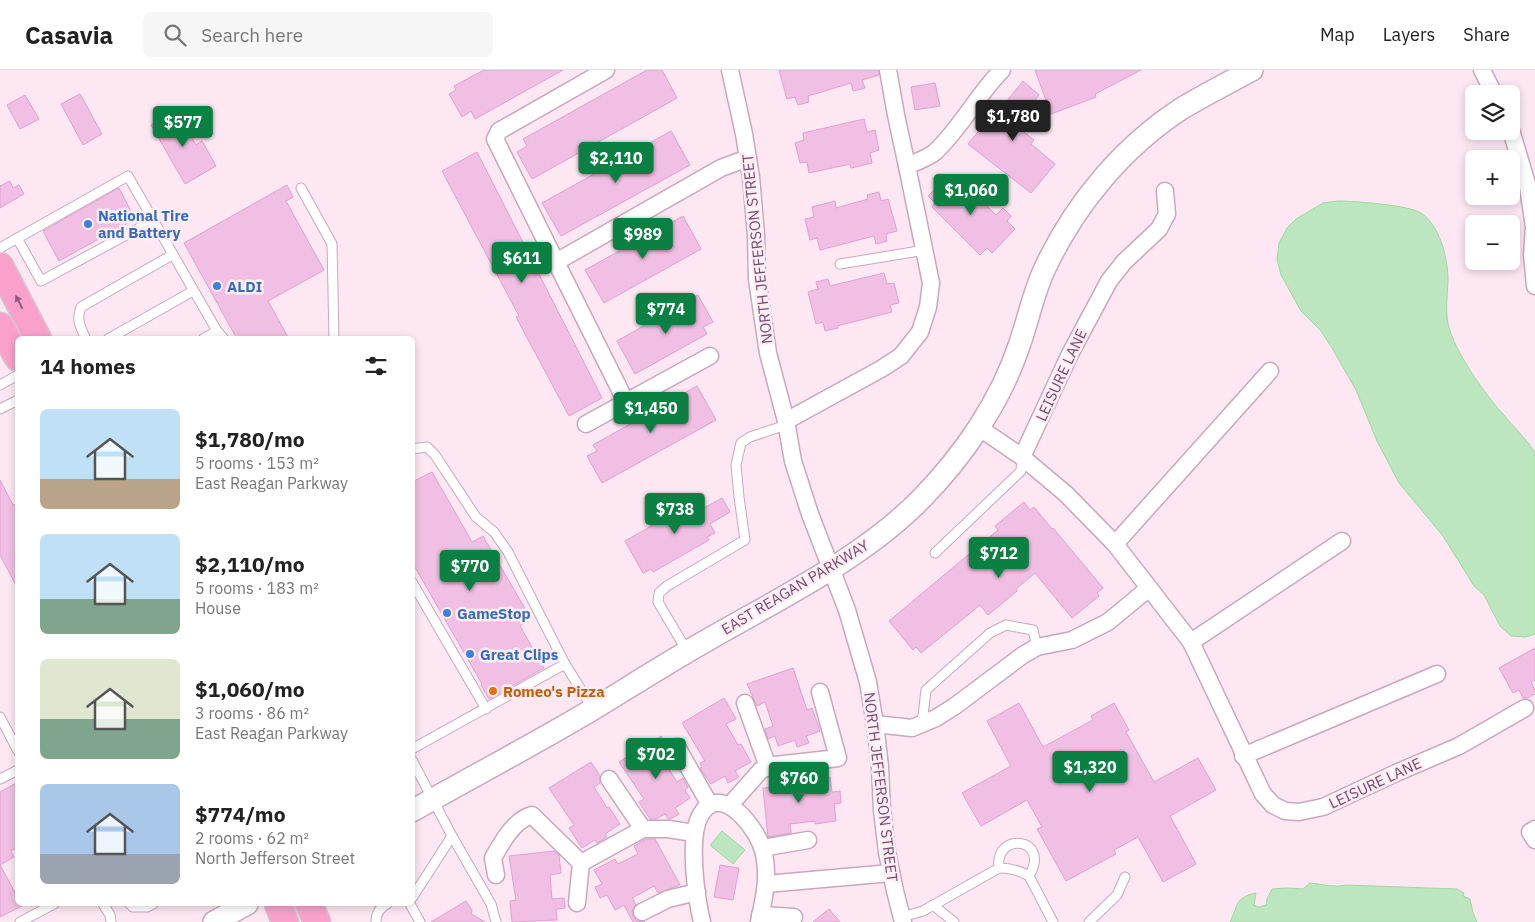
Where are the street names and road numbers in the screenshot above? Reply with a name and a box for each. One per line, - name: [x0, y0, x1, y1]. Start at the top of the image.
- street label: NORTH JEFFERSON STREET: [738, 153, 776, 345]
- street label: LEISURE LANE: [1031, 326, 1091, 424]
- street label: EAST REAGAN PARKWAY: [718, 535, 872, 639]
- street label: NORTH JEFFERSON STREET: [860, 691, 902, 883]
- street label: LEISURE LANE: [1326, 753, 1424, 813]

